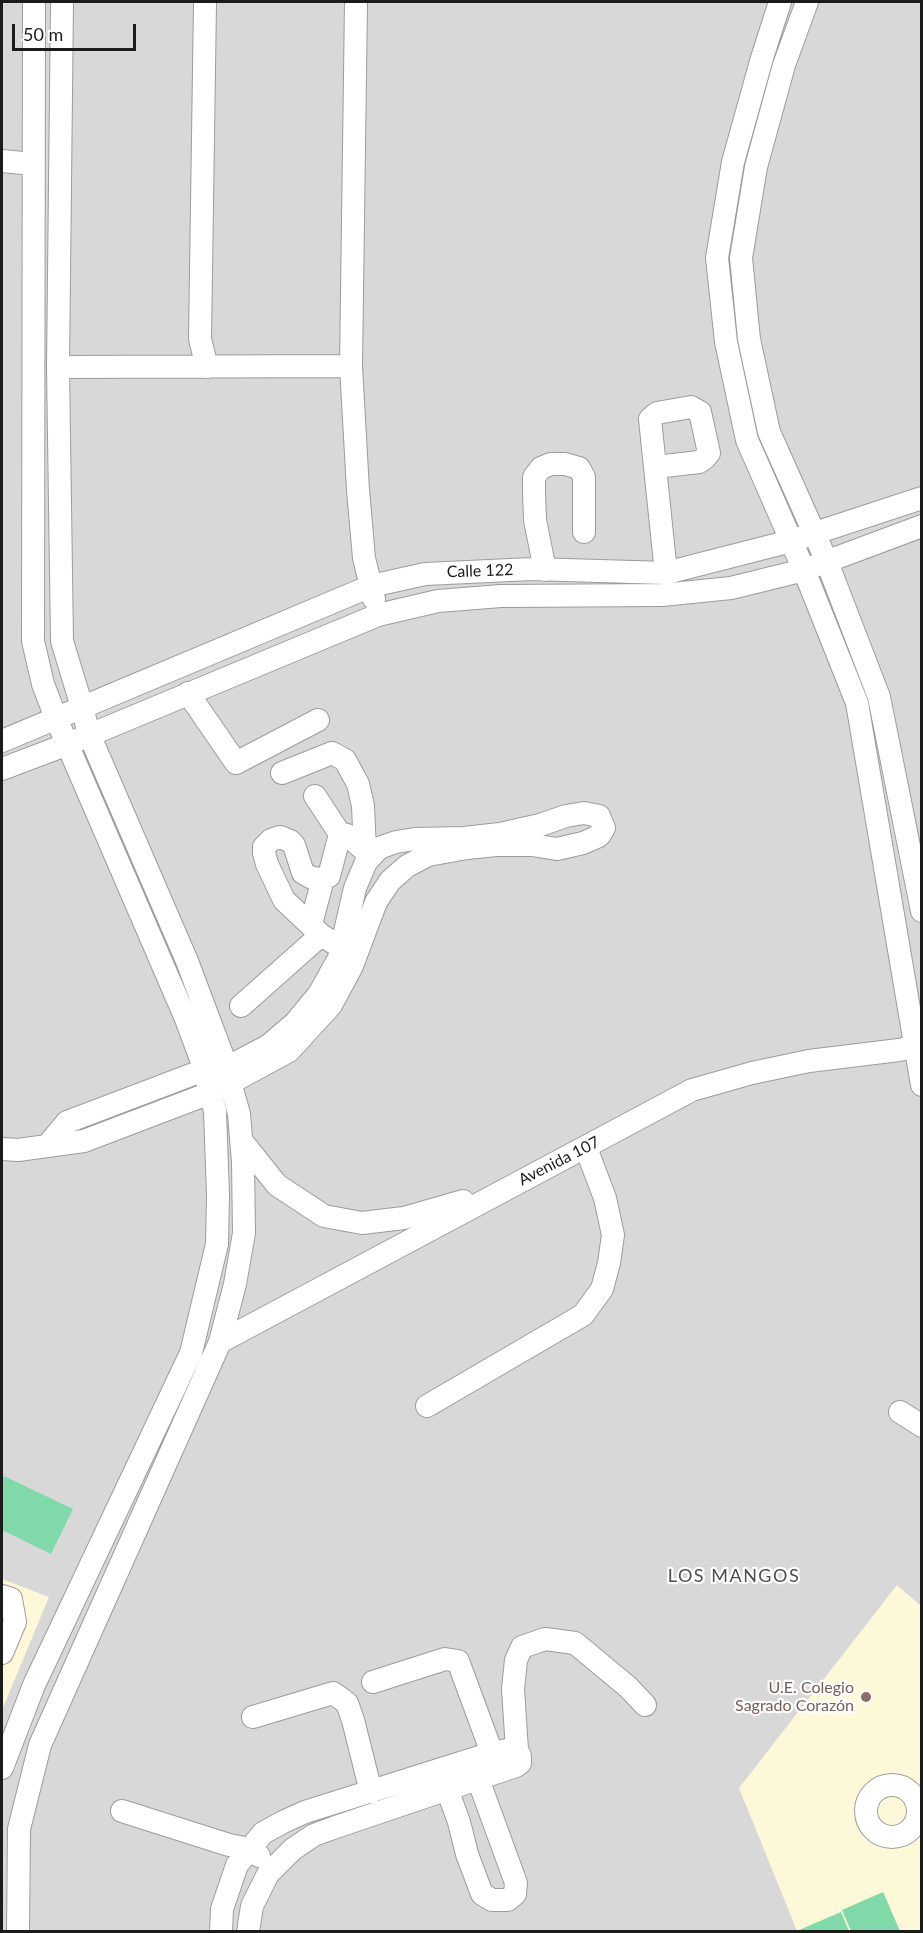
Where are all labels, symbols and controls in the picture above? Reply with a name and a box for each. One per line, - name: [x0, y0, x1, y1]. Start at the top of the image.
- scale bar: [15, 12, 140, 50]
- text: 50 m: [23, 23, 63, 45]
- street label: Calle 122: [446, 560, 514, 582]
- street label: Avenida 107: [515, 1132, 603, 1190]
- district label: LOS MANGOS: [668, 1565, 800, 1587]
- place label: U.E. Colegio Sagrado Corazón: [735, 1678, 854, 1716]
- marker: U.E. Colegio Sagrado Corazón: [859, 1690, 873, 1704]

